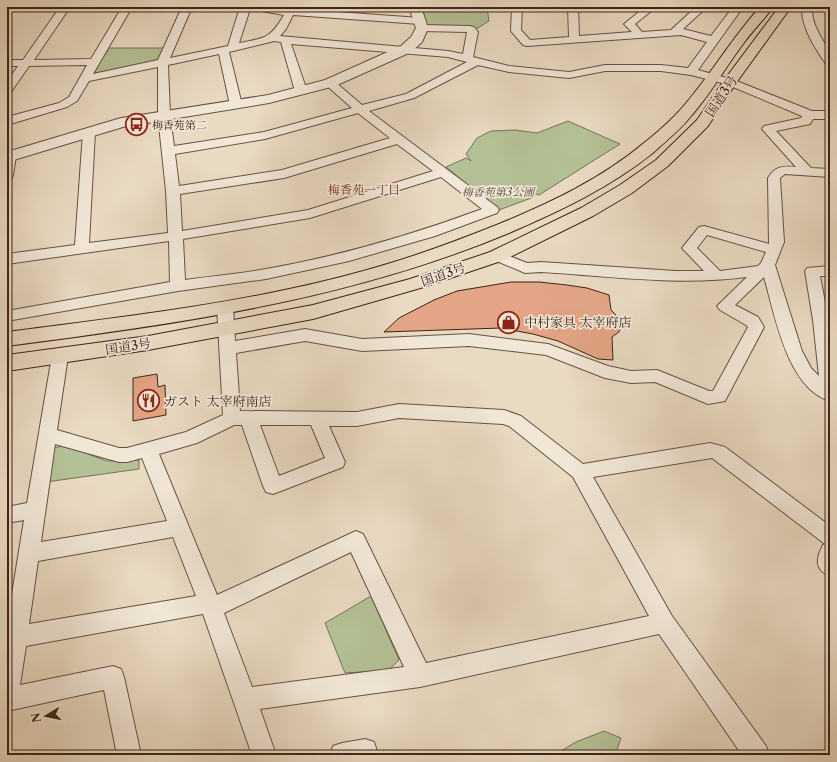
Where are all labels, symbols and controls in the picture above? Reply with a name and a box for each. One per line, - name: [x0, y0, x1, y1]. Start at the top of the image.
- street label: 国道3号: [701, 72, 741, 120]
- bus stop icon: 梅香苑第二: [123, 112, 149, 138]
- place label: 梅香苑第二: [152, 118, 207, 132]
- district label: 梅香苑一丁目: [328, 182, 400, 197]
- park label: 梅香苑第3公園: [462, 185, 536, 199]
- street label: 国道3号: [419, 259, 467, 289]
- shop icon: 中村家具 太宰府店: [495, 309, 521, 335]
- place label: 中村家具 太宰府店: [524, 314, 631, 330]
- street label: 国道3号: [104, 334, 152, 358]
- restaurant icon: ガスト 太宰府南店: [136, 388, 162, 414]
- place label: ガスト 太宰府南店: [164, 393, 271, 409]
- north arrow: [26, 696, 66, 736]
- text: N: [28, 711, 44, 724]

